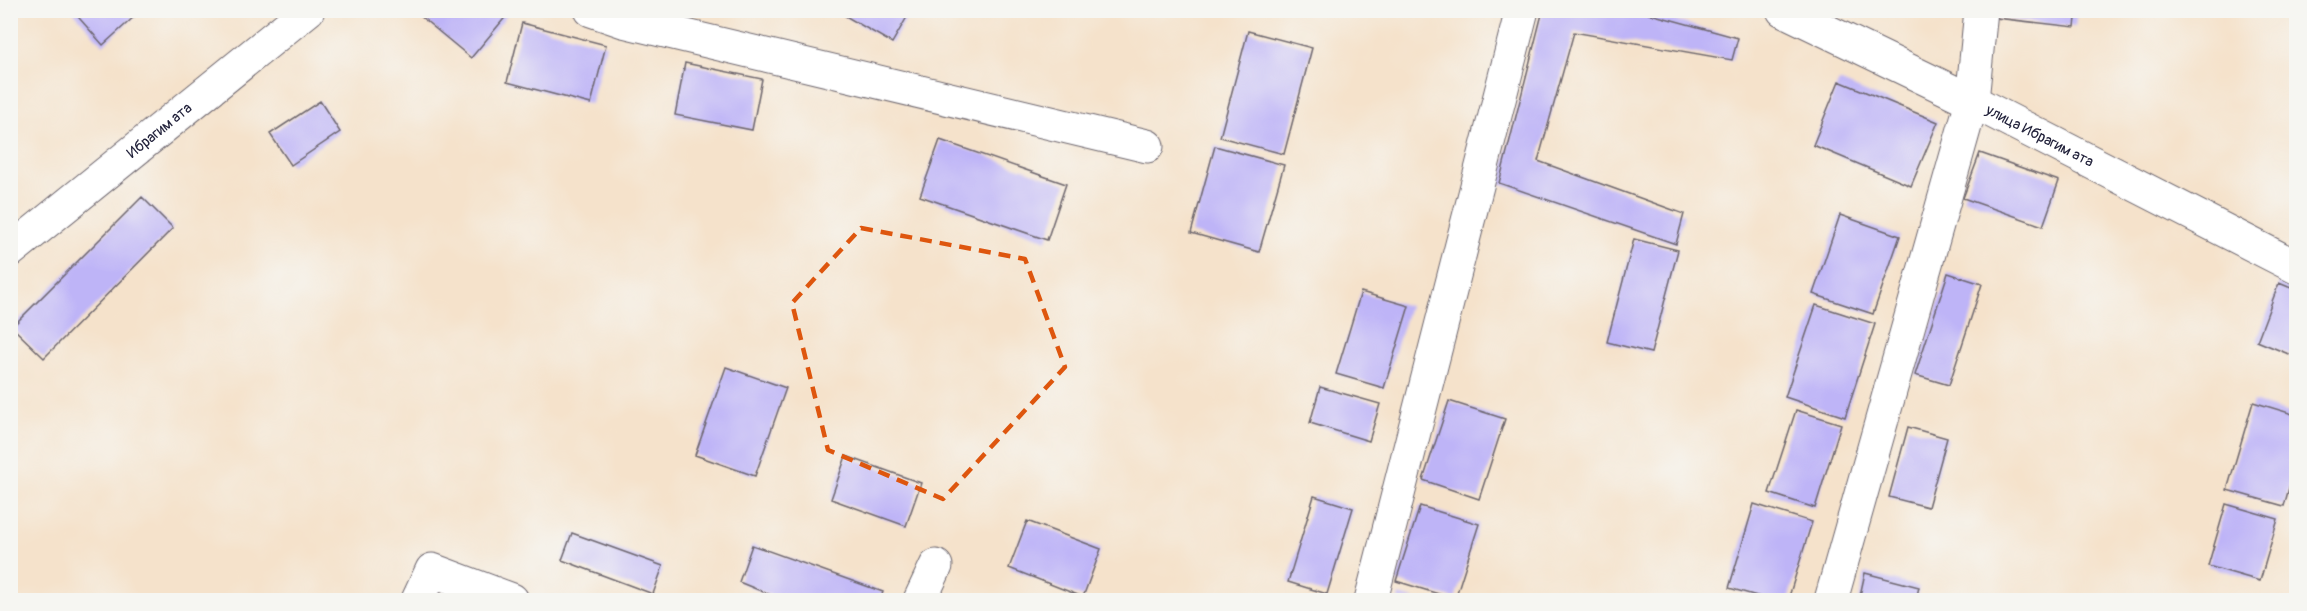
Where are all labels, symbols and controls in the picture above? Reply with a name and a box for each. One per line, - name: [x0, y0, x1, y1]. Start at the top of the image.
- street label: Ибрагим ата: [123, 98, 196, 162]
- street label: улица Ибрагим ата: [1982, 100, 2097, 171]

